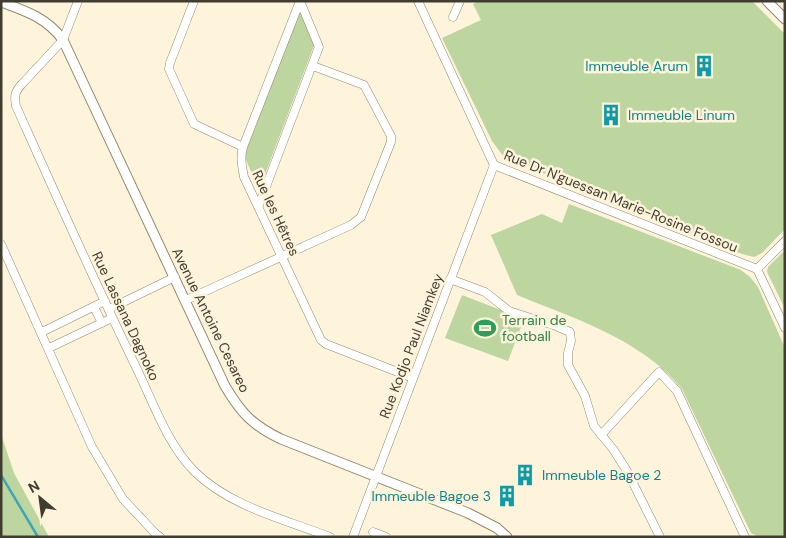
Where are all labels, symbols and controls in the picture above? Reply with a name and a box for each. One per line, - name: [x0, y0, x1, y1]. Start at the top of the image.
- building icon: Immeuble Arum: [691, 53, 717, 79]
- place label: Immeuble Arum: [585, 57, 688, 75]
- building icon: Immeuble Linum: [598, 102, 624, 128]
- place label: Immeuble Linum: [628, 106, 735, 124]
- street label: Rue Dr N'guessan Marie-Rosine Fossou: [501, 146, 741, 256]
- street label: Rue les Hêtres: [248, 167, 304, 259]
- street label: Avenue Antoine Cesareo: [168, 245, 254, 395]
- street label: Rue Lassana Dagnoko: [88, 249, 164, 383]
- street label: Rue Kodjo Paul Niamkey: [375, 271, 447, 421]
- place label: Terrain de football: [502, 311, 566, 345]
- sports icon: Terrain de football: [472, 315, 498, 341]
- building icon: Immeuble Bagoe 2: [512, 462, 538, 488]
- place label: Immeuble Bagoe 2: [542, 466, 661, 484]
- north arrow: [15, 473, 65, 523]
- text: N: [25, 476, 43, 497]
- building icon: Immeuble Bagoe 3: [494, 483, 520, 509]
- place label: Immeuble Bagoe 3: [371, 487, 491, 505]

